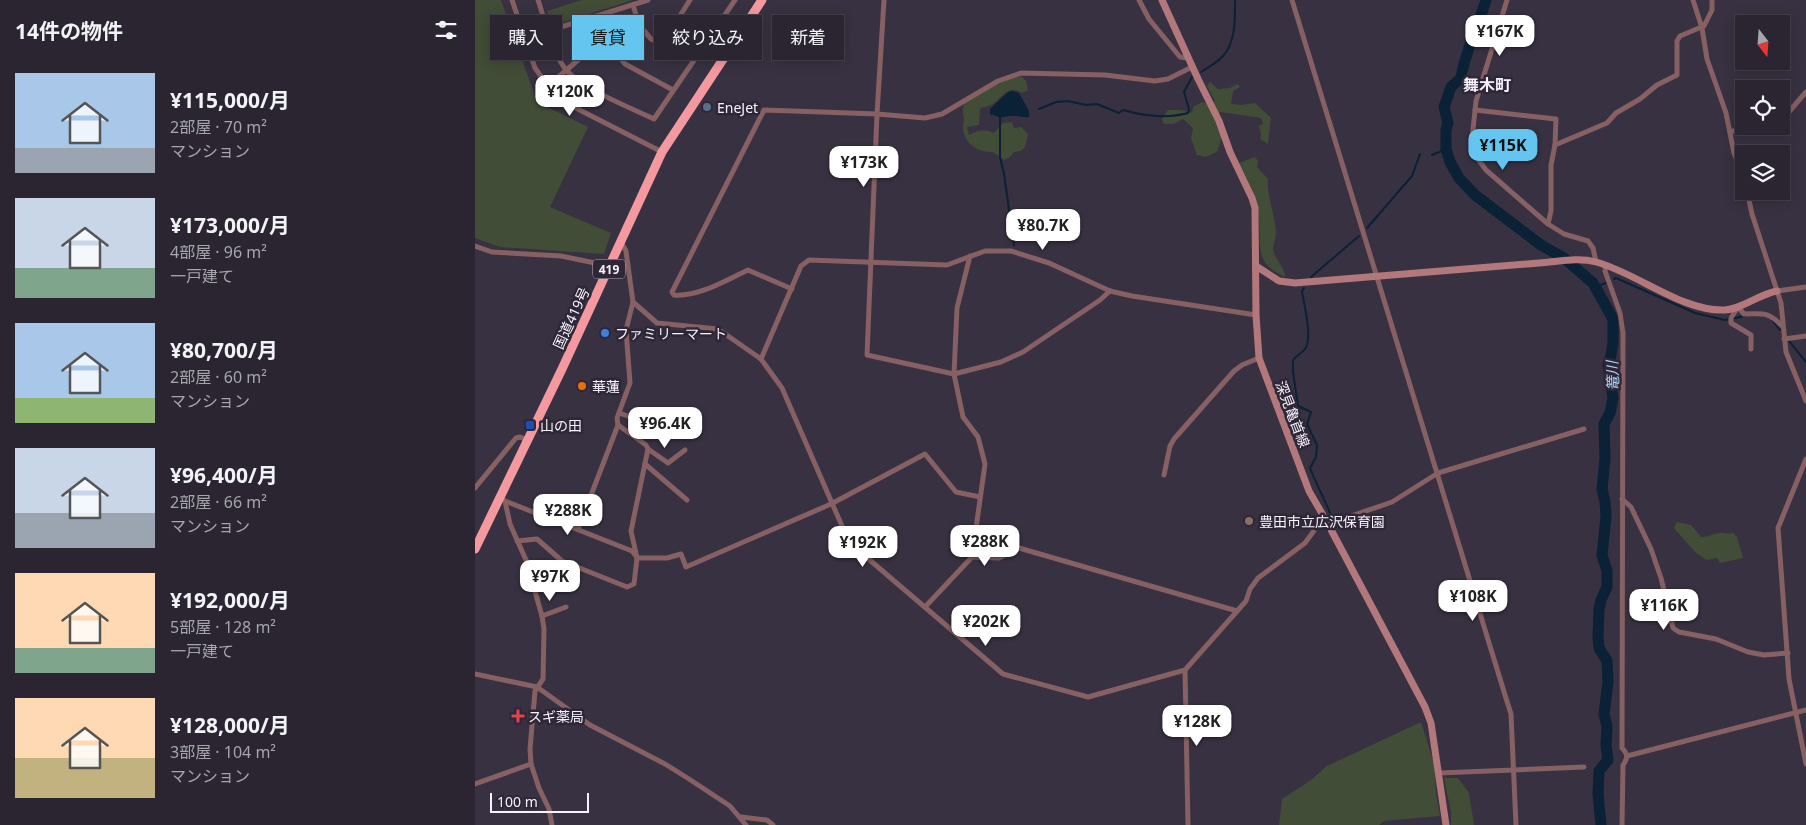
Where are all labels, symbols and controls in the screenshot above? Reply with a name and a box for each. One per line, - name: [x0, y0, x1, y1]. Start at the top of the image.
- chip: 購入: [490, 15, 562, 60]
- chip: 賃貸: [572, 15, 644, 60]
- chip: 絞り込み: [654, 15, 762, 60]
- chip: 新着: [772, 15, 844, 60]
- pin: ¥167K: [1465, 15, 1535, 57]
- north arrow: [1735, 15, 1790, 70]
- map controls: [1735, 15, 1790, 200]
- icon: filters: [432, 16, 460, 44]
- text: 14件の物件: [15, 17, 123, 45]
- text: ¥167K: [1476, 20, 1524, 42]
- pin: ¥120K: [535, 74, 605, 117]
- district label: 舞木町: [1463, 74, 1511, 96]
- text: ¥120K: [546, 80, 594, 102]
- button: locate: [1735, 80, 1790, 135]
- text: ¥115,000/月: [170, 86, 290, 114]
- icon: home: [55, 93, 115, 153]
- place label: EneJet: [717, 98, 758, 117]
- marker: EneJet: [701, 101, 713, 113]
- text: 2部屋 · 70 m²: [170, 116, 267, 138]
- pin: ¥115K: [1468, 128, 1538, 171]
- text: ¥115K: [1479, 134, 1527, 156]
- text: マンション: [170, 140, 250, 162]
- button: layers: [1735, 145, 1790, 200]
- pin: ¥173K: [829, 146, 899, 188]
- text: ¥173K: [840, 151, 888, 173]
- pin: ¥80.7K: [1002, 208, 1084, 251]
- text: ¥173,000/月: [170, 211, 290, 239]
- text: ¥80.7K: [1017, 214, 1069, 236]
- icon: home: [55, 218, 115, 278]
- text: 4部屋 · 96 m²: [170, 241, 267, 263]
- road number: 419: [593, 260, 625, 278]
- text: 一戸建て: [170, 265, 234, 287]
- street label: 国道419号: [548, 284, 594, 352]
- place label: ファミリーマート: [615, 324, 727, 343]
- marker: ファミリーマート: [599, 327, 611, 339]
- text: ¥80,700/月: [170, 336, 278, 364]
- icon: home: [55, 343, 115, 403]
- water label: 篭川: [1601, 359, 1623, 391]
- text: 2部屋 · 60 m²: [170, 366, 267, 388]
- place label: 華蓮: [592, 377, 620, 396]
- street label: 深見亀首線: [1272, 378, 1314, 450]
- marker: 華蓮: [576, 380, 588, 392]
- text: マンション: [170, 390, 250, 412]
- pin: ¥96.4K: [624, 406, 706, 449]
- text: ¥96.4K: [639, 412, 691, 434]
- place label: 山の田: [540, 416, 582, 435]
- marker: 山の田: [524, 419, 536, 431]
- text: ¥96,400/月: [170, 461, 278, 489]
- icon: home: [55, 468, 115, 528]
- text: 2部屋 · 66 m²: [170, 491, 267, 513]
- pin: ¥288K: [533, 494, 603, 536]
- text: ¥288K: [544, 499, 592, 521]
- place label: 豊田市立広沢保育園: [1259, 512, 1385, 531]
- text: マンション: [170, 515, 250, 537]
- marker: 豊田市立広沢保育園: [1243, 515, 1255, 527]
- pin: ¥288K: [950, 524, 1020, 567]
- pin: ¥192K: [828, 526, 898, 568]
- text: ¥288K: [961, 530, 1009, 552]
- text: ¥192K: [839, 531, 887, 553]
- pin: ¥97K: [520, 560, 580, 602]
- text: ¥97K: [531, 565, 569, 587]
- pin: ¥108K: [1438, 580, 1508, 622]
- text: ¥108K: [1449, 585, 1497, 607]
- text: ¥192,000/月: [170, 586, 290, 614]
- pin: ¥116K: [1629, 588, 1699, 631]
- icon: home: [55, 593, 115, 653]
- text: ¥116K: [1640, 594, 1688, 616]
- pin: ¥202K: [951, 604, 1021, 647]
- text: ¥202K: [962, 610, 1010, 632]
- text: 5部屋 · 128 m²: [170, 616, 276, 638]
- text: 一戸建て: [170, 640, 234, 662]
- pin: ¥128K: [1162, 704, 1232, 747]
- place label: スギ薬局: [528, 707, 584, 726]
- marker: スギ薬局: [512, 710, 524, 722]
- text: ¥128K: [1173, 710, 1221, 732]
- text: ¥128,000/月: [170, 711, 290, 739]
- icon: home: [55, 718, 115, 778]
- text: 3部屋 · 104 m²: [170, 741, 276, 763]
- text: マンション: [170, 765, 250, 787]
- scale bar: [490, 790, 589, 813]
- text: 100 m: [497, 792, 538, 811]

